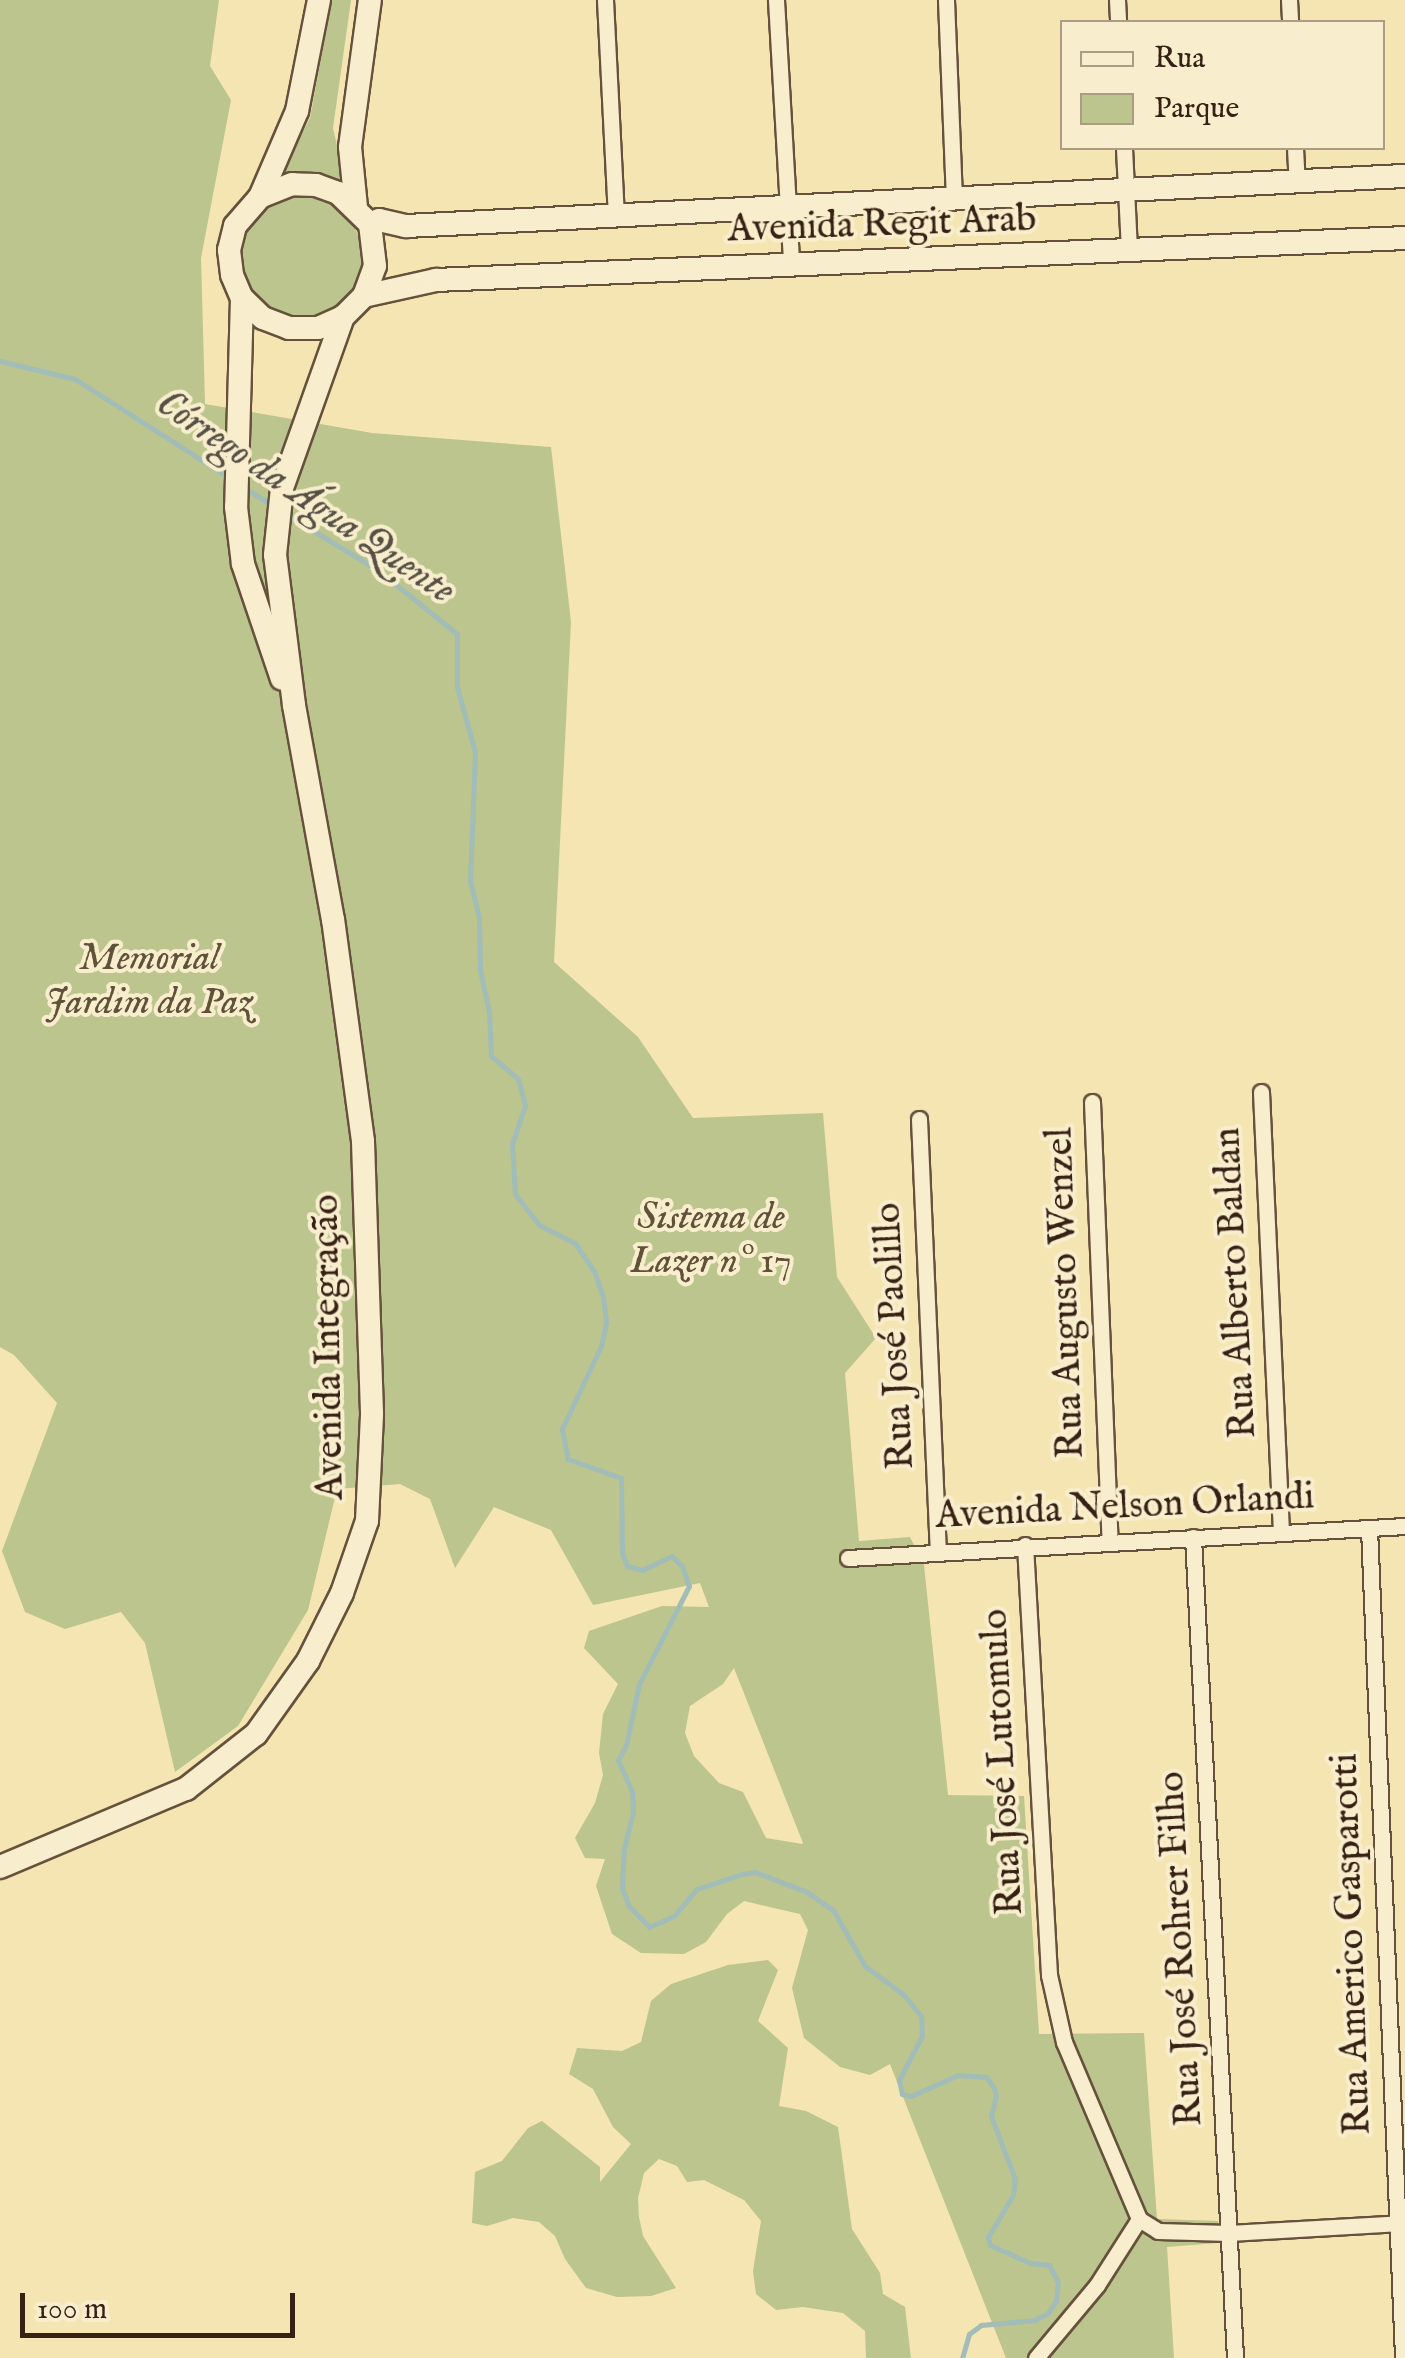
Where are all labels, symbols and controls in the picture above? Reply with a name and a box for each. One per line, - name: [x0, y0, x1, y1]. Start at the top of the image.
- legend: [1060, 20, 1385, 150]
- text: Rua: [1154, 40, 1205, 78]
- text: Parque: [1154, 90, 1239, 128]
- street label: Avenida Regit Arab: [727, 198, 1037, 254]
- water label: Córrego da Água Quente: [147, 380, 463, 616]
- park label: Memorial Jardim da Paz: [45, 937, 253, 1026]
- street label: Rua Alberto Baldan: [1206, 1126, 1268, 1440]
- street label: Rua Augusto Wenzel: [1038, 1127, 1096, 1459]
- street label: Avenida Integração: [305, 1194, 355, 1500]
- park label: Sistema de Lazer nº 17: [630, 1196, 792, 1286]
- street label: Rua José Paolillo: [866, 1201, 926, 1471]
- street label: Avenida Nelson Orlandi: [935, 1475, 1315, 1541]
- street label: Rua José Lutomulo: [973, 1608, 1035, 1916]
- street label: Rua Americo Gasparotti: [1324, 1752, 1382, 2136]
- street label: Rua José Rohrer Filho: [1150, 1770, 1214, 2128]
- scale bar: [25, 2273, 300, 2335]
- text: 100 m: [37, 2291, 107, 2329]

